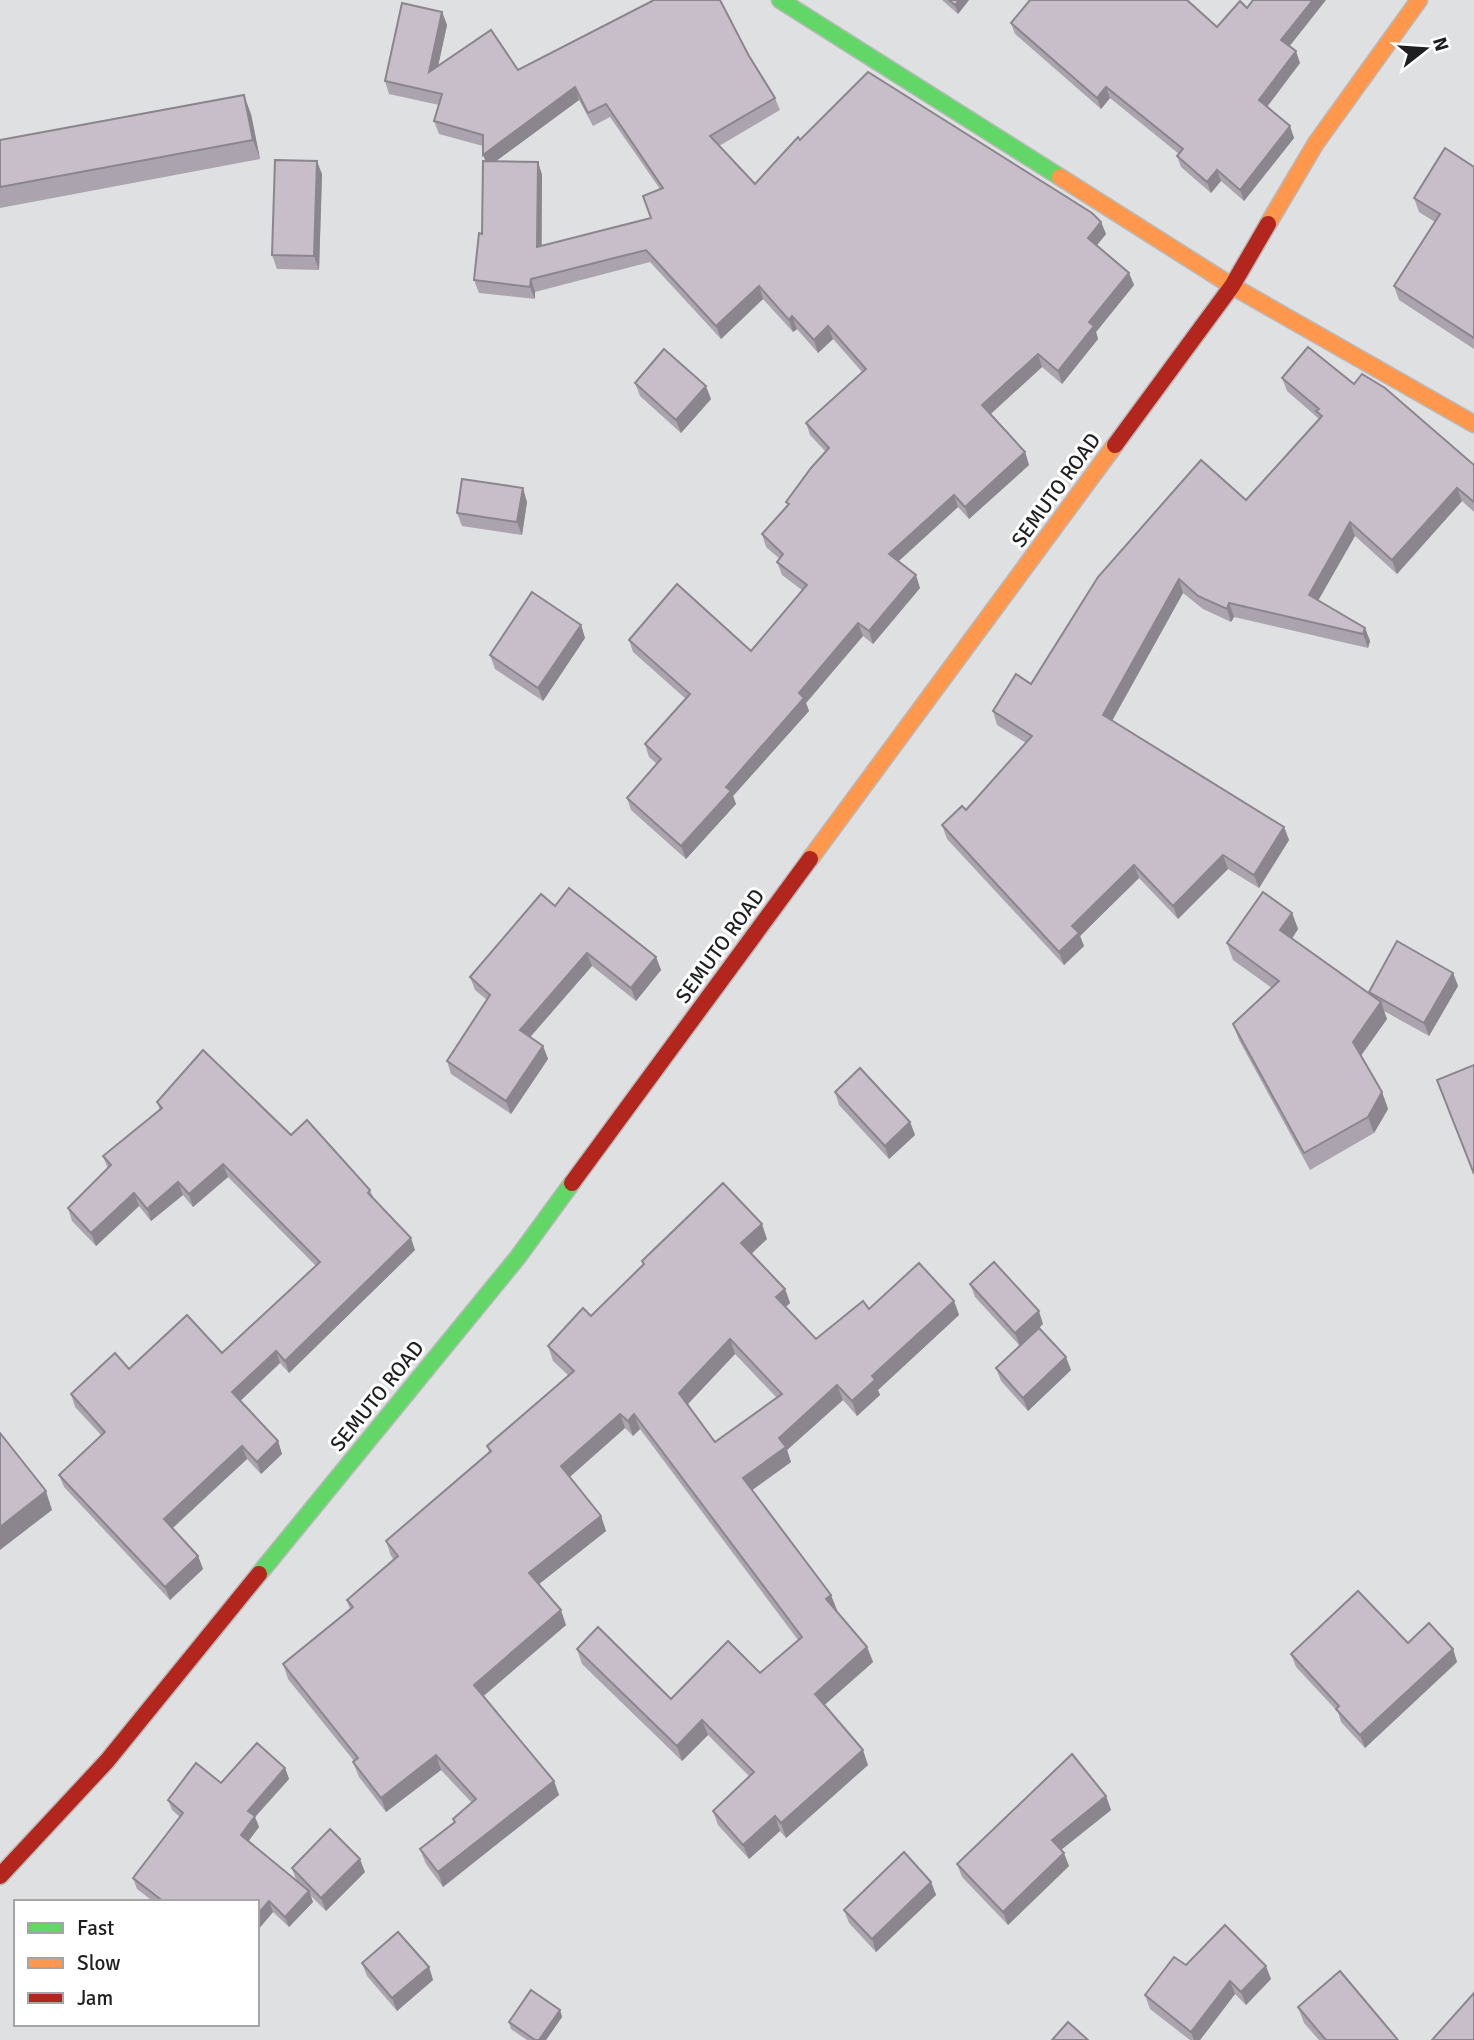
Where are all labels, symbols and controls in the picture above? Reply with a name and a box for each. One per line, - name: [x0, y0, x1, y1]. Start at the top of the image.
- north arrow: [1390, 14, 1460, 84]
- text: N: [1427, 34, 1454, 54]
- street label: SEMUTO ROAD: [1006, 428, 1106, 552]
- street label: SEMUTO ROAD: [670, 884, 770, 1008]
- street label: SEMUTO ROAD: [324, 1335, 430, 1457]
- legend: [14, 1900, 259, 2026]
- text: Fast: [77, 1915, 114, 1941]
- text: Slow: [77, 1950, 121, 1976]
- text: Jam: [77, 1985, 113, 2011]

